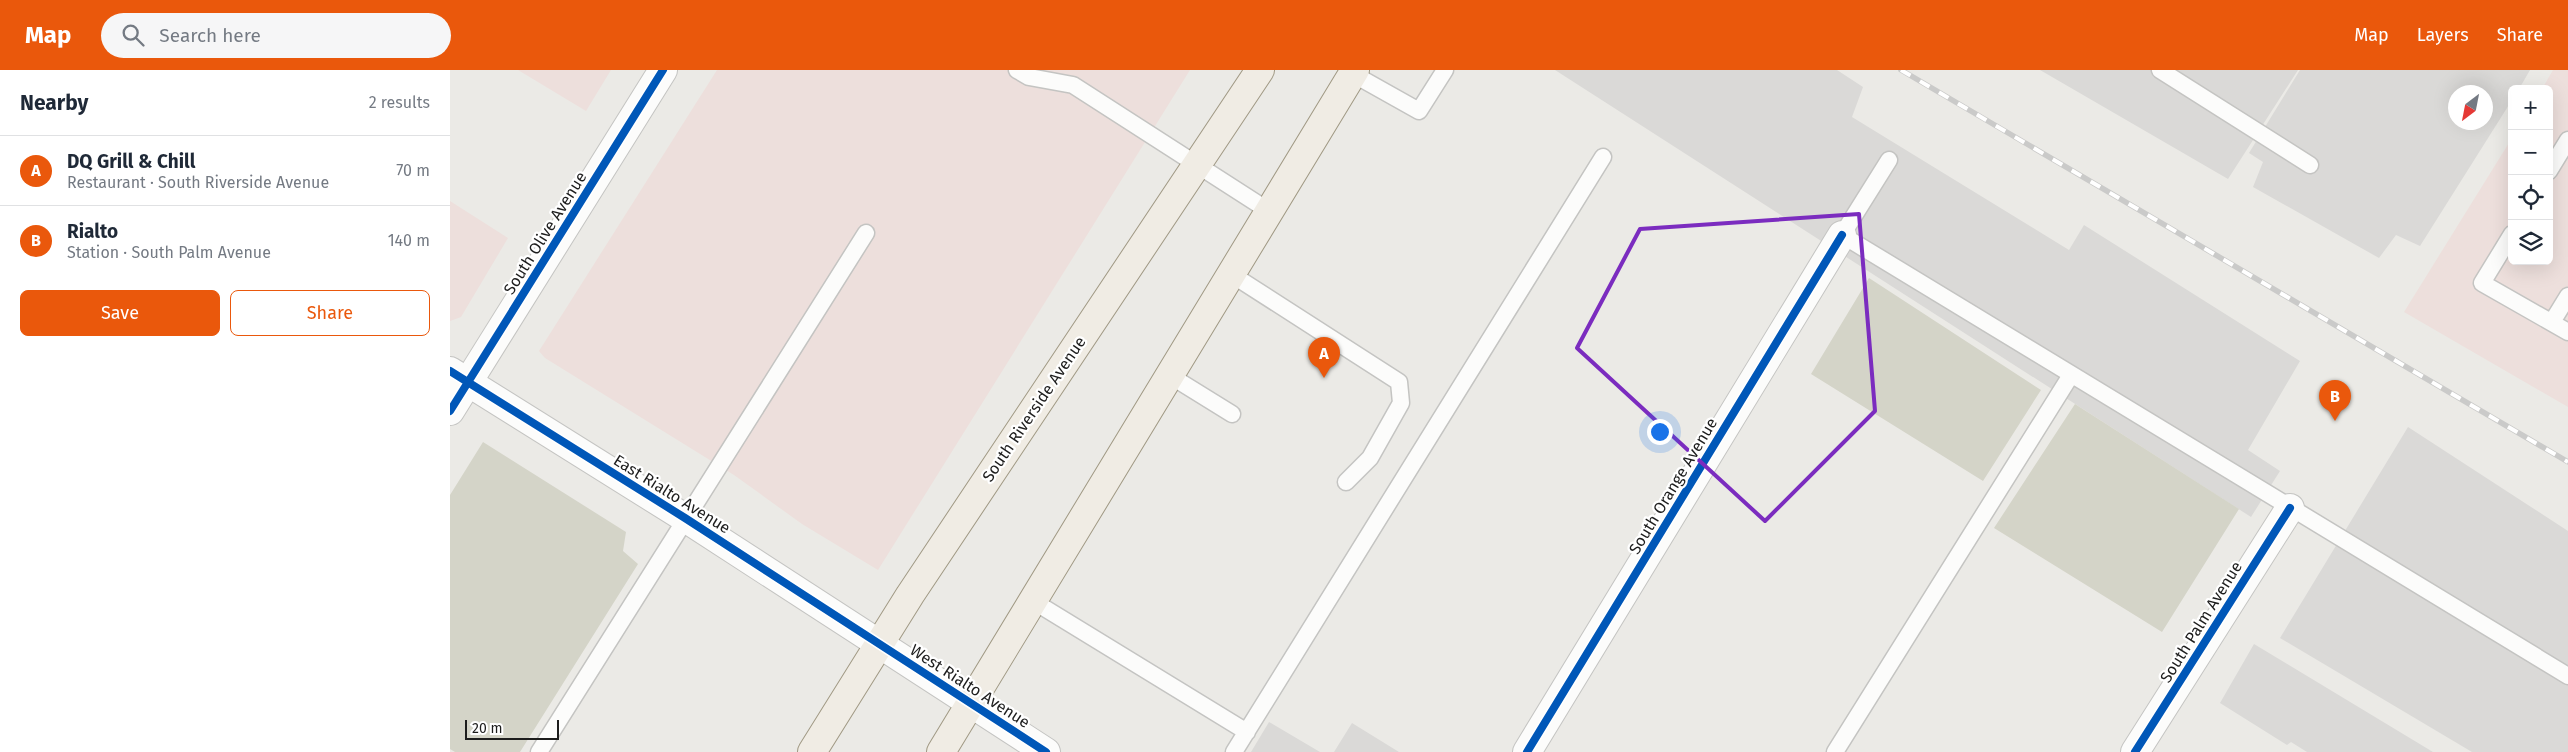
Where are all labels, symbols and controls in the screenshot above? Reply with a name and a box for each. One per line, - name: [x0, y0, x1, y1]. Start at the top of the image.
- search box: [101, 13, 451, 58]
- text: Map: [25, 21, 71, 49]
- icon: search: [119, 21, 147, 49]
- text: Search here: [159, 24, 261, 47]
- text: Map: [2354, 24, 2389, 46]
- text: Layers: [2417, 24, 2469, 46]
- text: Share: [2497, 24, 2543, 46]
- north arrow: [2448, 85, 2493, 130]
- map controls: [2508, 85, 2553, 265]
- button: +: [2508, 85, 2553, 130]
- text: Nearby: [20, 90, 88, 116]
- text: 2 results: [369, 93, 430, 112]
- button: −: [2508, 130, 2553, 175]
- text: DQ Grill & Chill: [67, 150, 195, 173]
- text: A: [31, 161, 41, 180]
- text: 70 m: [396, 161, 430, 180]
- street label: South Olive Avenue: [500, 168, 590, 298]
- text: Restaurant · South Riverside Avenue: [67, 173, 329, 192]
- button: locate: [2508, 175, 2553, 220]
- text: Rialto: [67, 220, 118, 243]
- button: layers: [2508, 220, 2553, 265]
- text: B: [31, 231, 41, 250]
- text: 140 m: [388, 231, 430, 250]
- text: Station · South Palm Avenue: [67, 243, 271, 262]
- button: Save: [20, 290, 220, 336]
- button: Share: [230, 290, 430, 336]
- street label: South Riverside Avenue: [978, 333, 1090, 485]
- pin: A: [1308, 337, 1340, 378]
- pin: B: [2319, 380, 2351, 421]
- street label: South Orange Avenue: [1625, 414, 1721, 558]
- your location: [1647, 419, 1673, 445]
- street label: East Rialto Avenue: [610, 450, 734, 538]
- street label: South Palm Avenue: [2156, 558, 2246, 686]
- street label: West Rialto Avenue: [907, 640, 1033, 732]
- scale bar: [465, 717, 559, 740]
- text: 20 m: [472, 720, 502, 737]

